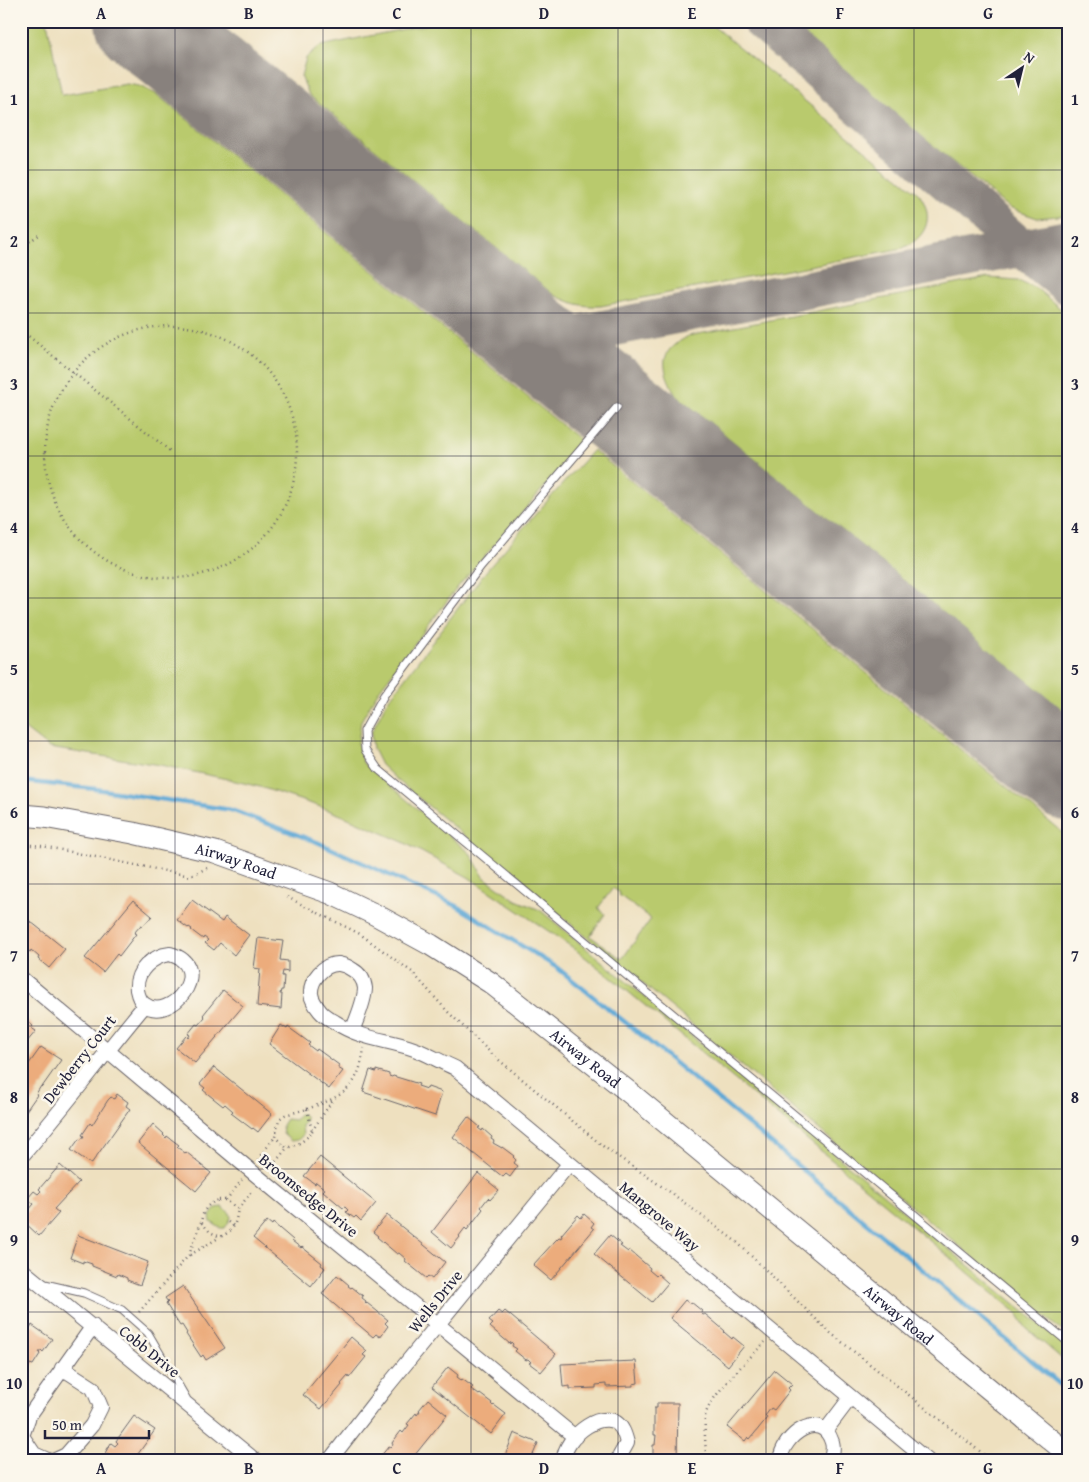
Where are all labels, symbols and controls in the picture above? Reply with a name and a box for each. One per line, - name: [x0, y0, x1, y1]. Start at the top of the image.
- text: A: [96, 1, 107, 25]
- text: B: [244, 1, 254, 25]
- text: C: [392, 1, 402, 25]
- text: D: [539, 1, 549, 25]
- text: E: [688, 1, 697, 25]
- text: F: [836, 1, 844, 25]
- text: G: [983, 1, 993, 25]
- north arrow: [996, 42, 1046, 92]
- text: N: [1020, 46, 1040, 69]
- text: 1: [10, 87, 18, 111]
- text: 1: [1071, 87, 1079, 111]
- text: 2: [10, 229, 18, 253]
- text: 2: [1071, 229, 1079, 253]
- text: 3: [10, 372, 18, 396]
- text: 3: [1071, 372, 1079, 396]
- text: 4: [10, 515, 18, 539]
- text: 4: [1071, 515, 1079, 539]
- text: 5: [10, 657, 18, 681]
- text: 5: [1071, 657, 1079, 681]
- text: 6: [10, 800, 18, 824]
- text: 6: [1071, 800, 1079, 824]
- street label: Airway Road: [193, 836, 280, 885]
- text: 7: [10, 943, 18, 967]
- text: 7: [1071, 943, 1079, 967]
- street label: Dewberry Court: [37, 1009, 122, 1108]
- street label: Airway Road: [545, 1022, 626, 1094]
- text: 8: [10, 1085, 18, 1109]
- text: 8: [1071, 1085, 1079, 1109]
- street label: Broomsedge Drive: [254, 1147, 364, 1243]
- street label: Mangrove Way: [614, 1175, 706, 1257]
- text: 9: [10, 1228, 18, 1252]
- text: 9: [1071, 1228, 1079, 1252]
- street label: Wells Drive: [402, 1264, 468, 1338]
- street label: Airway Road: [859, 1278, 939, 1351]
- street label: Cobb Drive: [114, 1319, 186, 1383]
- text: 10: [6, 1371, 22, 1395]
- text: 10: [1067, 1371, 1083, 1395]
- scale bar: [45, 1407, 149, 1439]
- text: 50 m: [52, 1414, 83, 1435]
- text: A: [96, 1456, 107, 1480]
- text: B: [244, 1456, 254, 1480]
- text: C: [392, 1456, 402, 1480]
- text: D: [539, 1456, 549, 1480]
- text: E: [688, 1456, 697, 1480]
- text: F: [836, 1456, 844, 1480]
- text: G: [983, 1456, 993, 1480]

